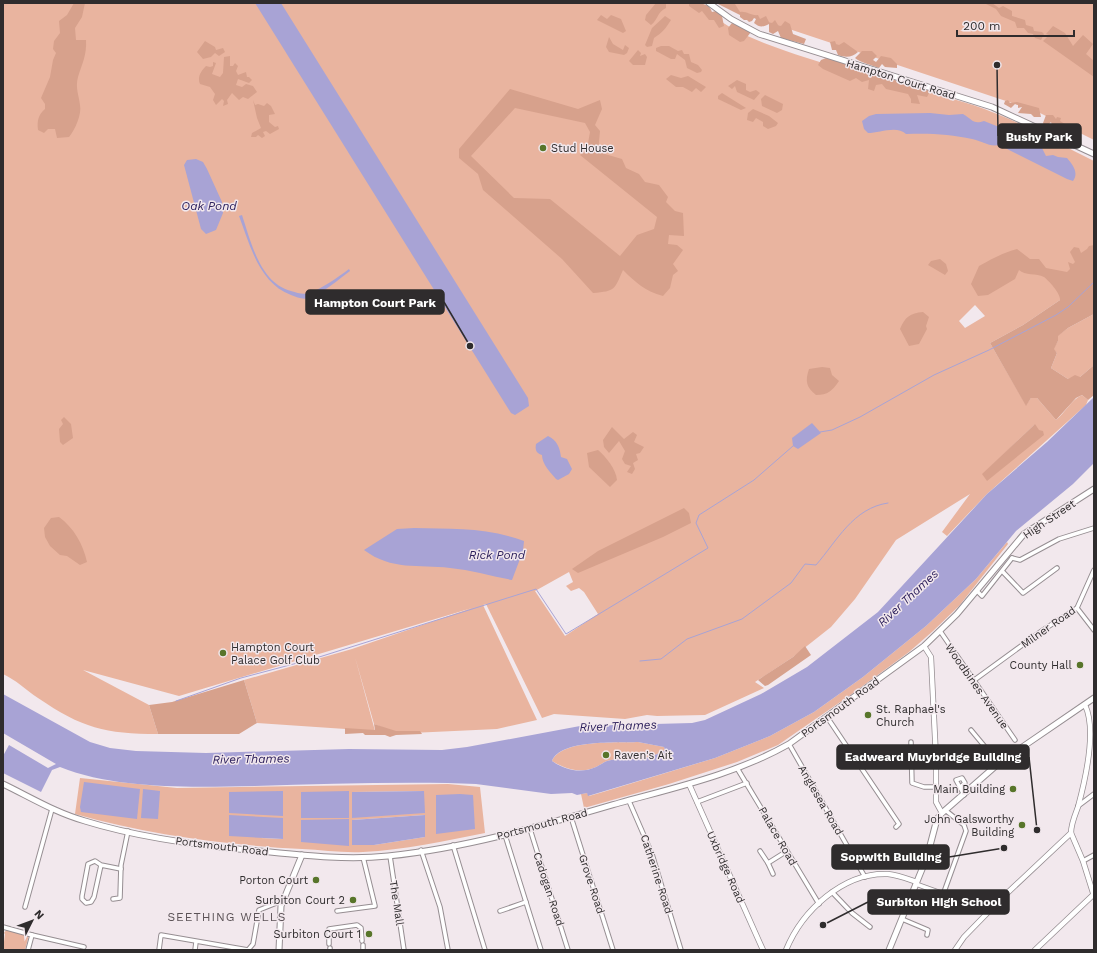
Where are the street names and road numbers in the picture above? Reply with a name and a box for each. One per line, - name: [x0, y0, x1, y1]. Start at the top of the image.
- street label: Hampton Court Road: [845, 57, 957, 102]
- street label: High Street: [1021, 497, 1078, 542]
- street label: Milner Road: [1018, 604, 1078, 651]
- street label: Woodbines Avenue: [942, 641, 1011, 732]
- street label: Portsmouth Road: [799, 675, 882, 740]
- street label: Anglesea Road: [795, 763, 846, 837]
- street label: Palace Road: [756, 805, 800, 868]
- street label: Portsmouth Road: [495, 806, 589, 843]
- street label: Uxbridge Road: [704, 829, 747, 905]
- street label: Catherine Road: [638, 833, 675, 915]
- street label: Portsmouth Road: [175, 834, 269, 859]
- street label: Cadogan Road: [530, 851, 567, 928]
- street label: Grove Road: [576, 853, 607, 915]
- street label: The Mall: [387, 880, 407, 927]

